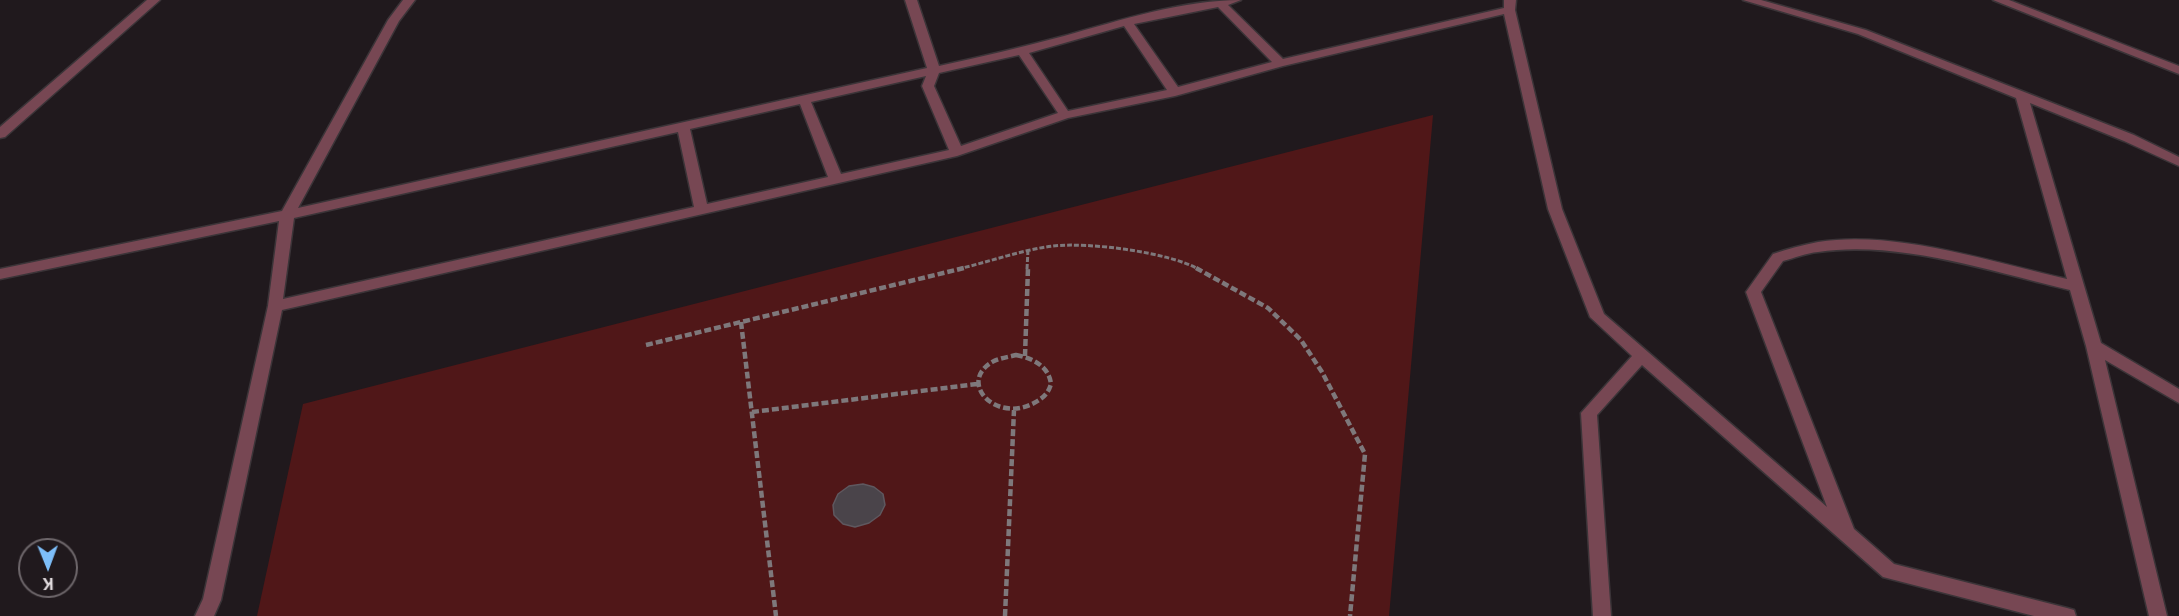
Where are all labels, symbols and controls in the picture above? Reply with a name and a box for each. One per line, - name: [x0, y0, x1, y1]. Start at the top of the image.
- north arrow: [18, 538, 78, 598]
- text: K: [43, 574, 54, 594]

